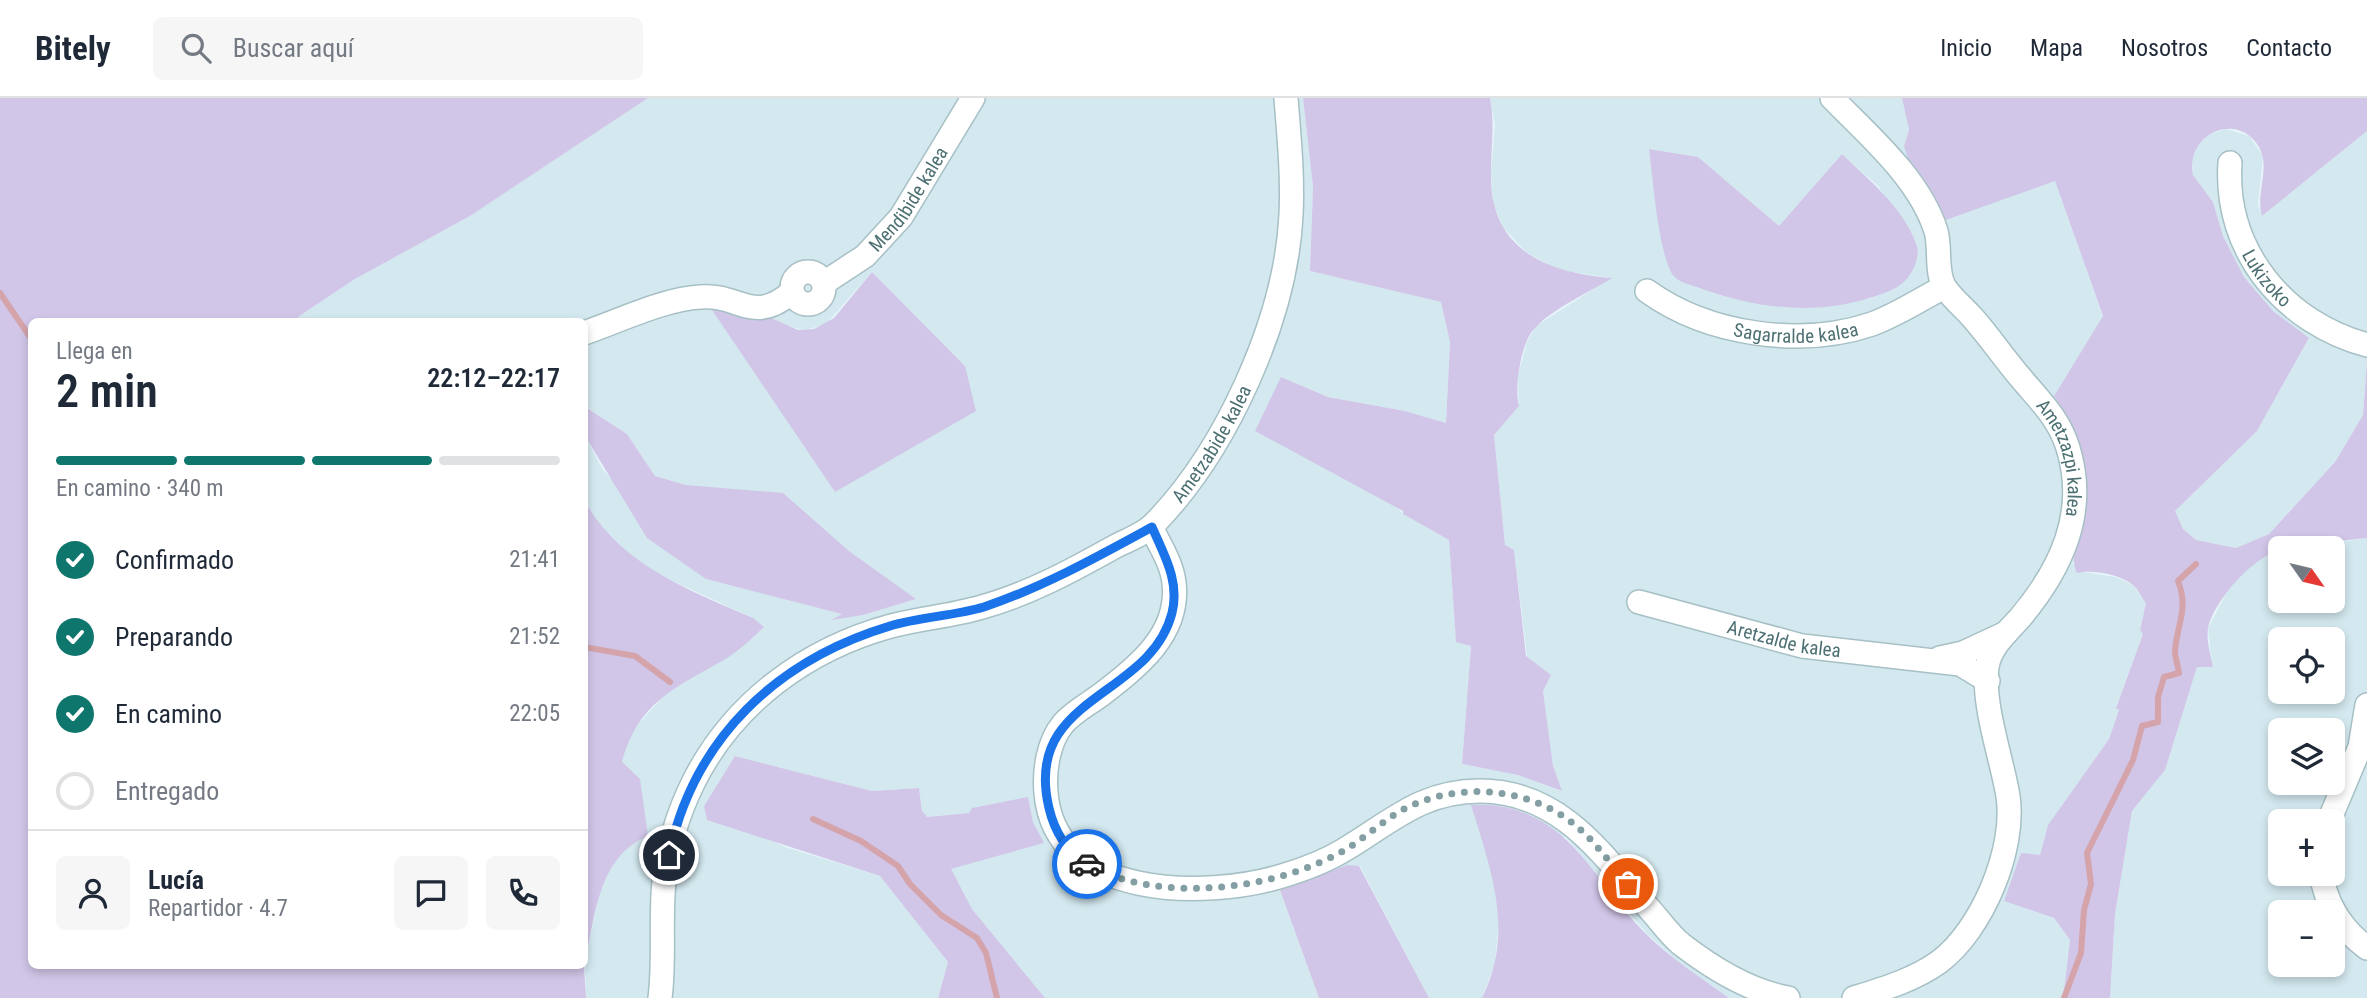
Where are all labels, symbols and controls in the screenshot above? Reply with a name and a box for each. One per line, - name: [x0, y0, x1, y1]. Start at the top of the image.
- search box: [153, 17, 643, 80]
- text: Bitely: [35, 29, 111, 68]
- icon: search: [177, 29, 215, 67]
- text: Buscar aquí: [233, 33, 354, 63]
- text: Inicio: [1940, 34, 1992, 62]
- text: Mapa: [2030, 34, 2083, 62]
- text: Nosotros: [2121, 34, 2208, 62]
- text: Contacto: [2246, 34, 2332, 62]
- street label: Mendibide kalea: [864, 143, 953, 256]
- street label: Lukizoko: [2237, 246, 2296, 312]
- street label: Sagarralde kalea: [1732, 318, 1861, 348]
- text: Llega en: [56, 338, 133, 365]
- text: 22:12–22:17: [427, 363, 560, 393]
- text: 2 min: [56, 364, 158, 418]
- street label: Ametzabide kalea: [1167, 382, 1256, 507]
- street label: Ametzazpi kalea: [2032, 394, 2086, 518]
- text: En camino · 340 m: [56, 475, 224, 502]
- north arrow: [2268, 536, 2345, 612]
- map controls: [2268, 536, 2345, 977]
- icon: check: [56, 541, 94, 579]
- text: Confirmado: [115, 545, 234, 575]
- text: 21:41: [509, 546, 560, 573]
- street label: Aretzalde kalea: [1725, 615, 1842, 662]
- icon: check: [56, 618, 94, 656]
- text: Preparando: [115, 622, 233, 652]
- text: 21:52: [509, 623, 560, 650]
- button: locate: [2268, 627, 2345, 704]
- icon: check: [56, 695, 94, 733]
- text: En camino: [115, 699, 222, 729]
- text: 22:05: [509, 700, 560, 727]
- button: layers: [2268, 718, 2345, 795]
- text: Entregado: [115, 776, 219, 806]
- button: +: [2268, 809, 2345, 886]
- pin: [639, 825, 699, 885]
- courier: [1052, 829, 1122, 899]
- icon: home: [650, 836, 688, 874]
- icon: car: [1068, 845, 1106, 883]
- pin: [1598, 854, 1658, 914]
- button: person: [56, 856, 130, 930]
- button: chat: [394, 856, 468, 930]
- button: phone: [486, 856, 560, 930]
- text: Lucía: [148, 865, 204, 895]
- icon: bag: [1609, 865, 1647, 903]
- text: Repartidor · 4.7: [148, 895, 288, 922]
- button: −: [2268, 900, 2345, 977]

